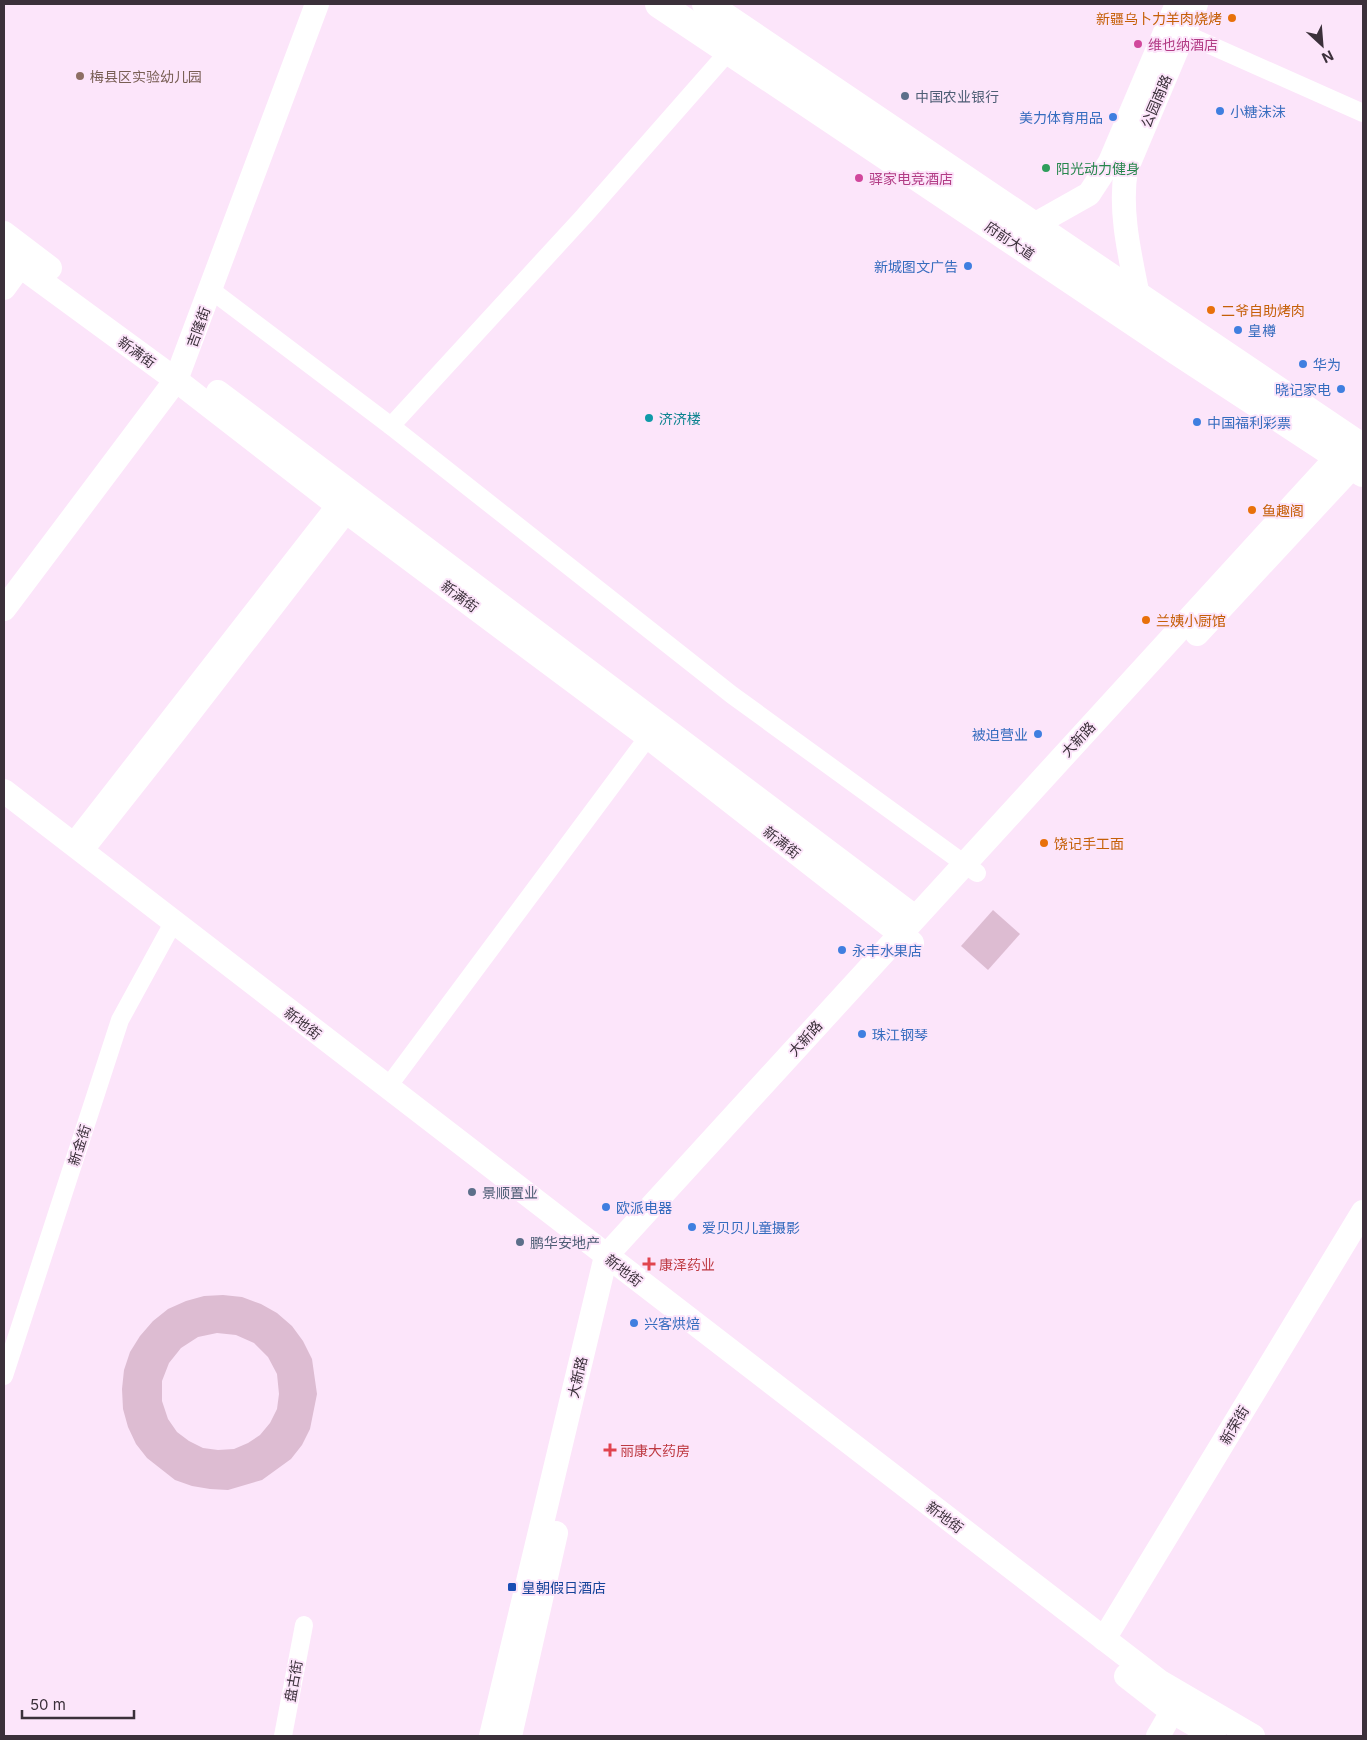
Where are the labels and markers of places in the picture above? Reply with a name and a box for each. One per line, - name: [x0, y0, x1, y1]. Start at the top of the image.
- place label: 新疆乌卜力羊肉烧烤: [1096, 10, 1222, 27]
- marker: 新疆乌卜力羊肉烧烤: [1226, 12, 1238, 24]
- place label: 维也纳酒店: [1148, 36, 1218, 53]
- marker: 维也纳酒店: [1132, 38, 1144, 50]
- place label: 梅县区实验幼儿园: [90, 68, 202, 85]
- marker: 梅县区实验幼儿园: [74, 70, 86, 82]
- place label: 中国农业银行: [915, 88, 999, 105]
- marker: 中国农业银行: [899, 90, 911, 102]
- place label: 小糖沫沫: [1230, 103, 1286, 120]
- marker: 小糖沫沫: [1214, 105, 1226, 117]
- place label: 美力体育用品: [1019, 109, 1103, 126]
- marker: 美力体育用品: [1107, 111, 1119, 123]
- place label: 阳光动力健身: [1056, 160, 1140, 177]
- marker: 阳光动力健身: [1040, 162, 1052, 174]
- place label: 驿家电竞酒店: [869, 170, 953, 187]
- marker: 驿家电竞酒店: [853, 172, 865, 184]
- place label: 新城图文广告: [874, 258, 958, 275]
- marker: 新城图文广告: [962, 260, 974, 272]
- place label: 二爷自助烤肉: [1221, 302, 1305, 319]
- marker: 二爷自助烤肉: [1205, 304, 1217, 316]
- place label: 皇樽: [1248, 322, 1276, 339]
- marker: 皇樽: [1232, 324, 1244, 336]
- place label: 华为: [1313, 356, 1341, 373]
- marker: 华为: [1297, 358, 1309, 370]
- place label: 晓记家电: [1275, 381, 1331, 398]
- marker: 晓记家电: [1335, 383, 1347, 395]
- place label: 济济楼: [659, 410, 701, 427]
- marker: 济济楼: [643, 412, 655, 424]
- place label: 中国福利彩票: [1207, 414, 1291, 431]
- marker: 中国福利彩票: [1191, 416, 1203, 428]
- place label: 鱼趣阁: [1262, 502, 1304, 519]
- marker: 鱼趣阁: [1246, 504, 1258, 516]
- place label: 兰姨小厨馆: [1156, 612, 1226, 629]
- marker: 兰姨小厨馆: [1140, 614, 1152, 626]
- place label: 被迫营业: [972, 726, 1028, 743]
- marker: 被迫营业: [1032, 728, 1044, 740]
- place label: 饶记手工面: [1054, 835, 1124, 852]
- marker: 饶记手工面: [1038, 837, 1050, 849]
- place label: 永丰水果店: [852, 942, 922, 959]
- marker: 永丰水果店: [836, 944, 848, 956]
- place label: 珠江钢琴: [872, 1026, 928, 1043]
- marker: 珠江钢琴: [856, 1028, 868, 1040]
- place label: 景顺置业: [482, 1184, 538, 1201]
- marker: 景顺置业: [466, 1186, 478, 1198]
- place label: 欧派电器: [616, 1199, 672, 1216]
- marker: 欧派电器: [600, 1201, 612, 1213]
- place label: 爱贝贝儿童摄影: [702, 1219, 800, 1236]
- marker: 爱贝贝儿童摄影: [686, 1221, 698, 1233]
- place label: 鹏华安地产: [530, 1234, 600, 1251]
- marker: 鹏华安地产: [514, 1236, 526, 1248]
- place label: 康泽药业: [659, 1256, 715, 1273]
- marker: 康泽药业: [643, 1258, 655, 1270]
- place label: 兴客烘焙: [644, 1315, 700, 1332]
- marker: 兴客烘焙: [628, 1317, 640, 1329]
- place label: 丽康大药房: [620, 1442, 690, 1459]
- marker: 丽康大药房: [604, 1444, 616, 1456]
- place label: 皇朝假日酒店: [522, 1579, 606, 1596]
- marker: 皇朝假日酒店: [506, 1581, 518, 1593]

